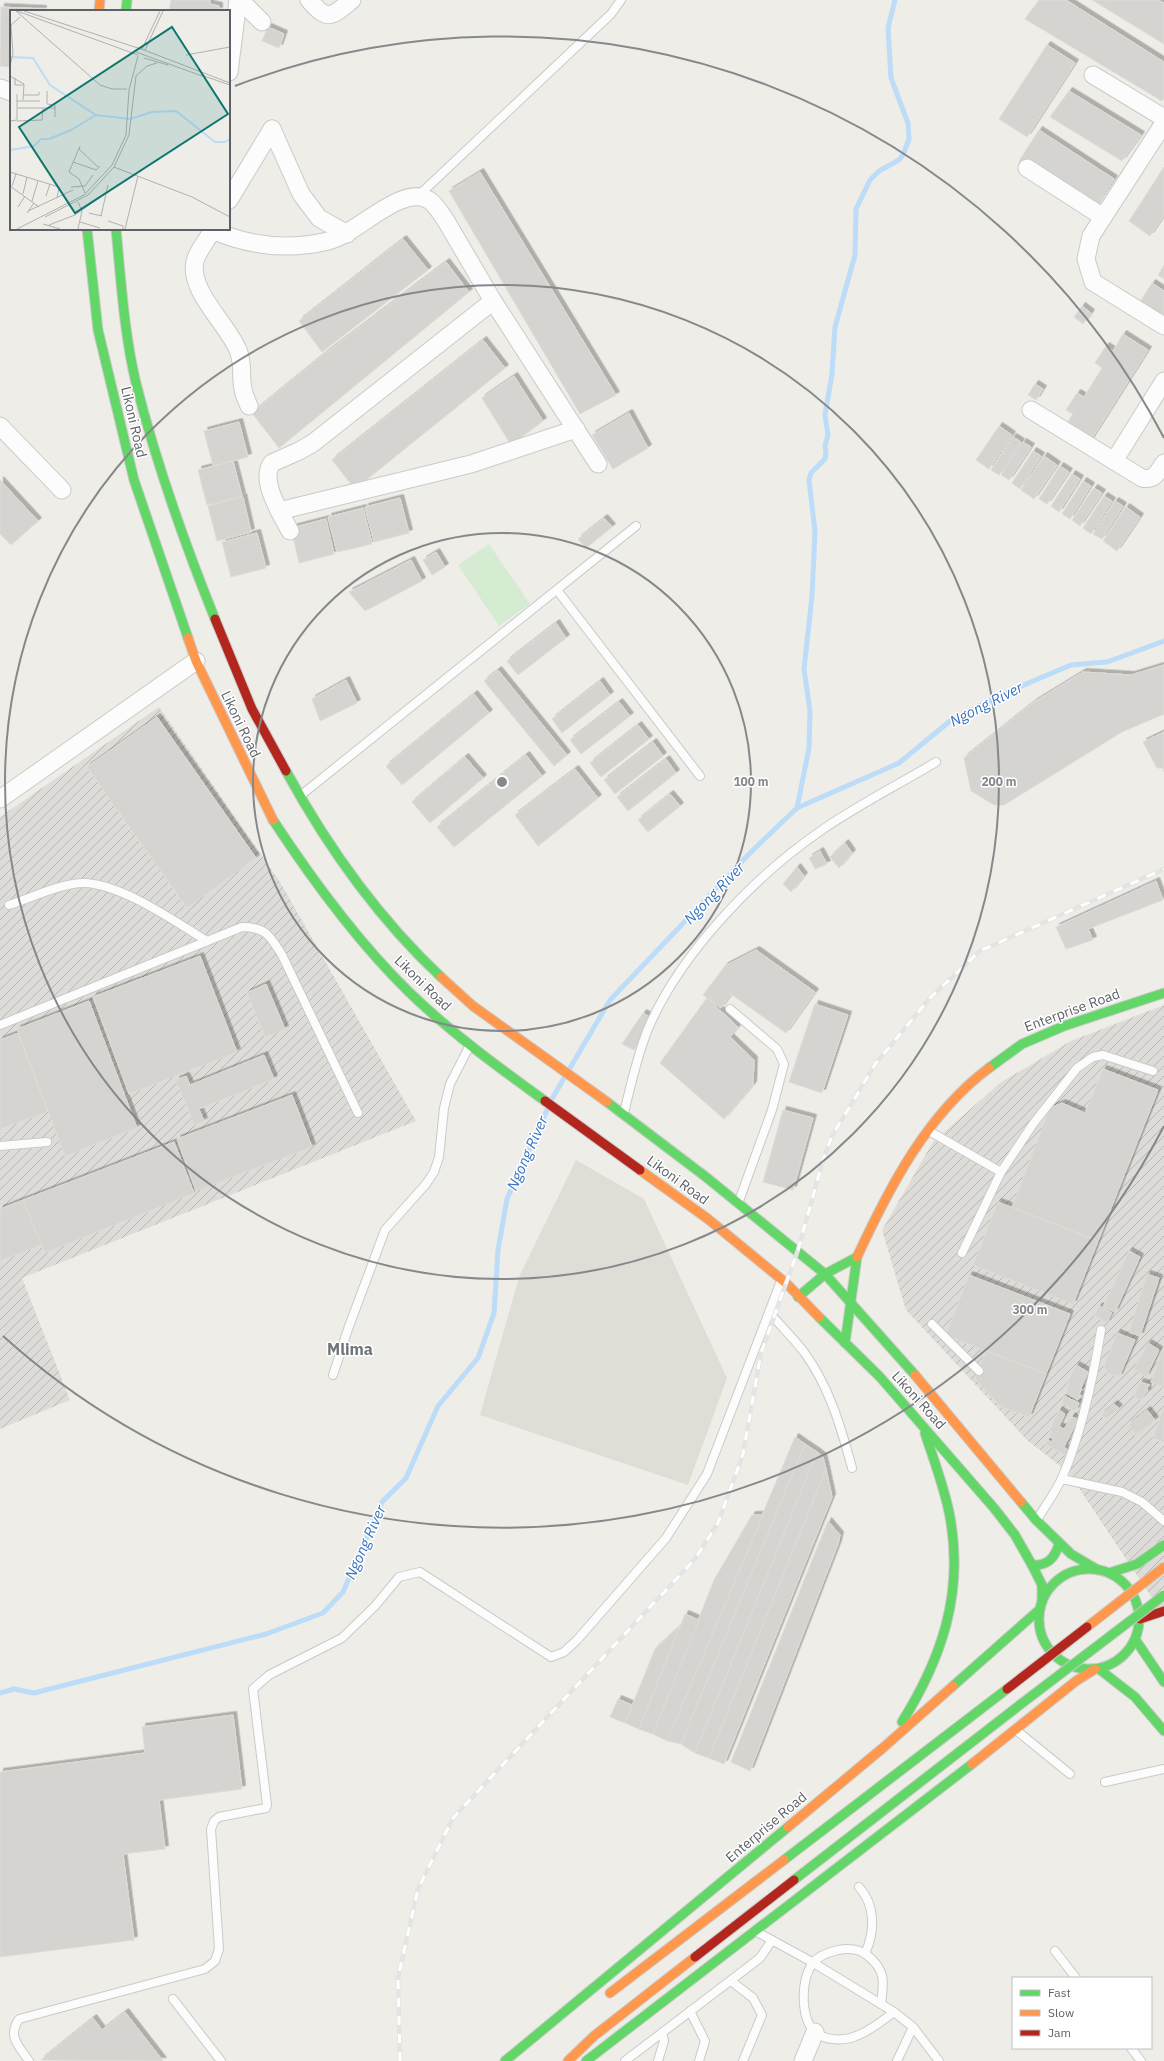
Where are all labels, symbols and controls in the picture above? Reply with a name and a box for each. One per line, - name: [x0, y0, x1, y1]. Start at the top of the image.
- inset map: [10, 10, 230, 230]
- street label: Likoni Road: [117, 385, 151, 459]
- water label: Ngong River: [946, 677, 1026, 730]
- street label: Likoni Road: [217, 688, 265, 760]
- text: 100 m: [733, 774, 769, 789]
- text: 200 m: [981, 774, 1017, 789]
- centre of rings: [495, 775, 509, 789]
- water label: Ngong River: [680, 857, 749, 928]
- street label: Likoni Road: [391, 951, 455, 1015]
- street label: Enterprise Road: [1022, 984, 1122, 1036]
- water label: Ngong River: [502, 1112, 552, 1193]
- street label: Likoni Road: [643, 1151, 713, 1209]
- text: 300 m: [1012, 1302, 1048, 1317]
- district label: Mlima: [327, 1339, 373, 1359]
- street label: Likoni Road: [888, 1367, 950, 1433]
- water label: Ngong River: [340, 1501, 390, 1582]
- street label: Enterprise Road: [722, 1788, 810, 1866]
- legend: [1012, 1977, 1152, 2049]
- text: Fast: [1048, 1985, 1071, 2000]
- text: Slow: [1048, 2005, 1074, 2020]
- text: Jam: [1048, 2025, 1071, 2040]

